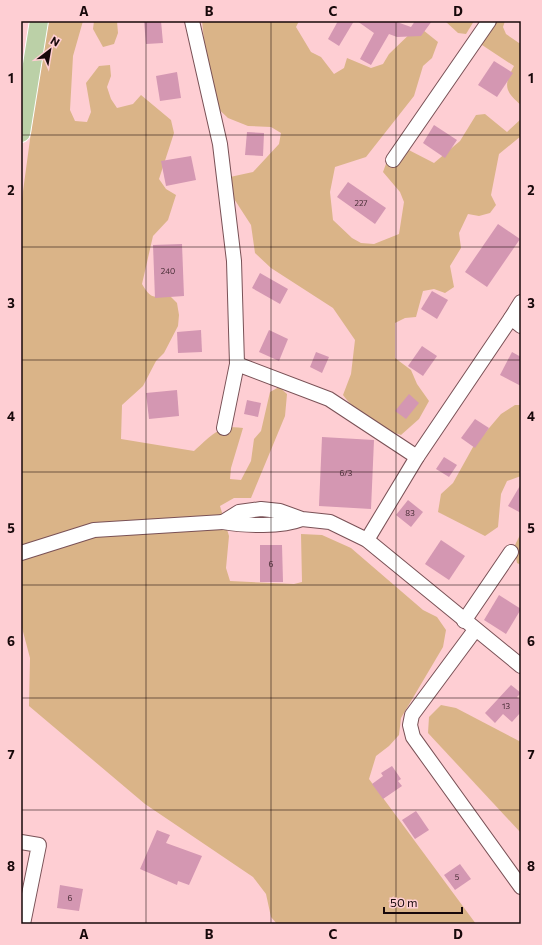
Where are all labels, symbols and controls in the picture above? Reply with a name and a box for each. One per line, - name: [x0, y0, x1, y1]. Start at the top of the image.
- text: A: [79, 3, 89, 19]
- text: B: [205, 3, 214, 19]
- text: C: [329, 3, 338, 19]
- text: D: [453, 3, 463, 19]
- north arrow: [30, 30, 70, 70]
- text: N: [49, 33, 62, 49]
- text: 1: [8, 70, 14, 86]
- text: 1: [528, 70, 534, 86]
- text: 2: [7, 182, 15, 198]
- text: 2: [527, 182, 535, 198]
- house number: 227: [354, 198, 368, 208]
- house number: 240: [161, 266, 175, 276]
- text: 3: [7, 295, 15, 311]
- text: 3: [527, 295, 535, 311]
- text: 4: [7, 408, 15, 424]
- text: 4: [527, 408, 535, 424]
- house number: 6/3: [340, 468, 353, 478]
- house number: 83: [405, 508, 415, 518]
- text: 5: [7, 520, 15, 536]
- text: 5: [527, 520, 535, 536]
- house number: 6: [269, 559, 274, 569]
- text: 6: [7, 633, 15, 649]
- text: 6: [527, 633, 535, 649]
- house number: 13: [502, 701, 510, 711]
- text: 7: [7, 746, 15, 762]
- text: 7: [527, 746, 535, 762]
- text: 8: [7, 858, 15, 874]
- text: 8: [527, 858, 535, 874]
- house number: 5: [455, 872, 460, 882]
- scale bar: [384, 889, 462, 915]
- house number: 6: [68, 893, 73, 903]
- text: 50 m: [390, 895, 418, 909]
- text: A: [79, 926, 89, 942]
- text: B: [205, 926, 214, 942]
- text: C: [329, 926, 338, 942]
- text: D: [453, 926, 463, 942]

